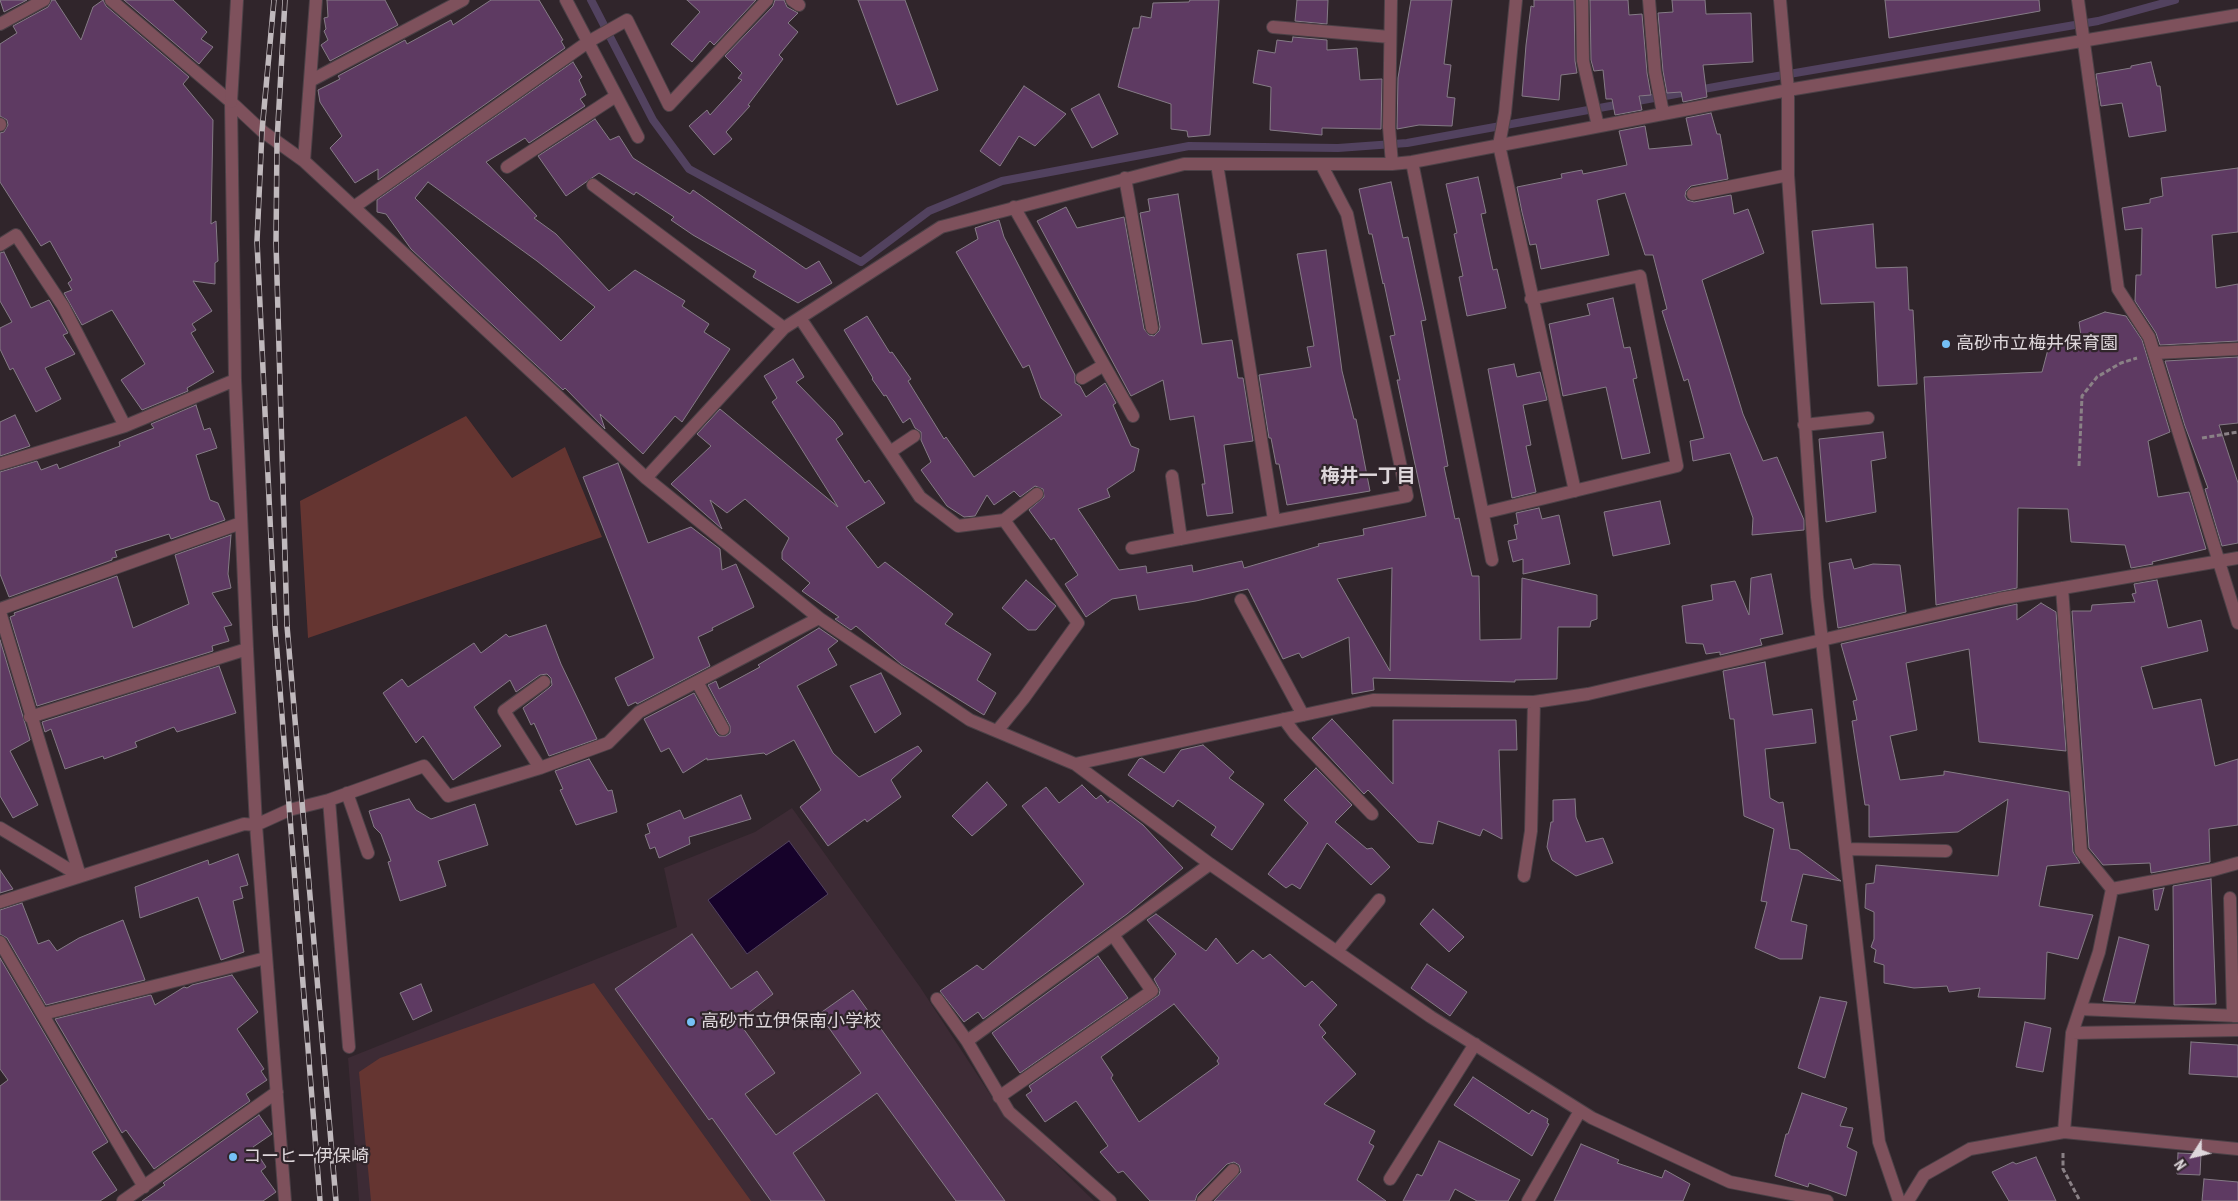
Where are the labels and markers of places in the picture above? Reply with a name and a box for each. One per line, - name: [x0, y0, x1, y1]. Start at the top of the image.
- place label: 高砂市立梅井保育園: [1956, 333, 2118, 355]
- marker: 高砂市立梅井保育園: [1940, 338, 1952, 350]
- place label: 高砂市立伊保南小学校: [701, 1011, 881, 1033]
- marker: 高砂市立伊保南小学校: [685, 1016, 697, 1028]
- place label: コーヒー伊保崎: [243, 1146, 369, 1168]
- marker: コーヒー伊保崎: [227, 1151, 239, 1163]

